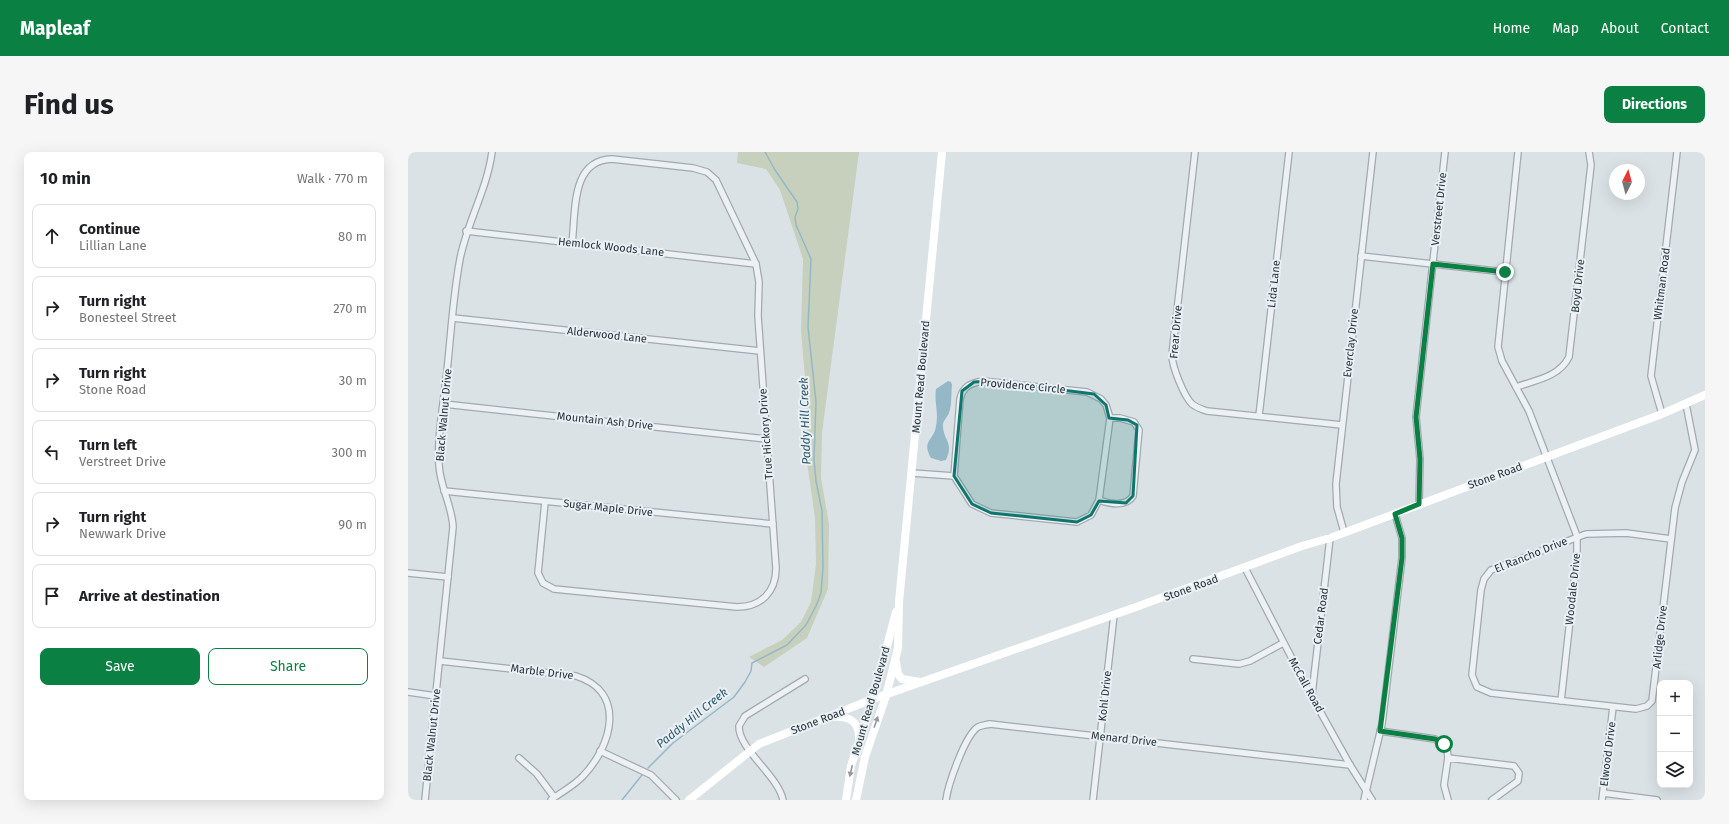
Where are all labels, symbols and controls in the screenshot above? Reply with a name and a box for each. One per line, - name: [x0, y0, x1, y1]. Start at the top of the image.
- text: Mapleaf: [20, 17, 90, 40]
- text: Home: [1493, 20, 1530, 37]
- text: Map: [1552, 20, 1579, 37]
- text: About: [1601, 20, 1639, 37]
- text: Contact: [1661, 20, 1709, 37]
- button: Directions: [1604, 86, 1705, 123]
- text: Find us: [24, 88, 114, 121]
- north arrow: [1609, 164, 1645, 200]
- text: 10 min: [40, 168, 91, 189]
- text: Walk · 770 m: [297, 171, 368, 186]
- street label: Verstreet Drive: [1429, 172, 1449, 246]
- text: Continue: [79, 220, 140, 238]
- icon: ahead: [41, 225, 63, 247]
- text: 80 m: [338, 229, 367, 244]
- street label: Hemlock Woods Lane: [557, 235, 665, 259]
- text: Lillian Lane: [79, 238, 147, 253]
- street label: Whitman Road: [1651, 247, 1673, 321]
- street label: Boyd Drive: [1569, 259, 1587, 313]
- street label: Lida Lane: [1265, 260, 1283, 308]
- route end: [1496, 263, 1514, 281]
- text: Turn right: [79, 292, 146, 310]
- icon: right: [41, 297, 63, 319]
- text: 270 m: [333, 301, 367, 316]
- street label: Frear Drive: [1167, 305, 1185, 359]
- street label: Everclay Drive: [1341, 308, 1361, 378]
- text: Bonesteel Street: [79, 310, 176, 325]
- street label: Mount Read Boulevard: [910, 320, 932, 434]
- street label: Alderwood Lane: [566, 324, 648, 346]
- text: Turn right: [79, 364, 146, 382]
- street label: Black Walnut Drive: [433, 368, 455, 462]
- icon: right: [41, 369, 63, 391]
- text: 30 m: [339, 373, 367, 388]
- street label: Providence Circle: [980, 376, 1066, 396]
- water label: Paddy Hill Creek: [796, 377, 814, 465]
- text: Stone Road: [79, 382, 146, 397]
- street label: True Hickory Drive: [756, 388, 776, 480]
- street label: Mountain Ash Drive: [556, 409, 654, 433]
- text: Turn left: [79, 436, 137, 454]
- icon: left: [41, 441, 63, 463]
- text: 300 m: [331, 445, 367, 460]
- text: Verstreet Drive: [79, 454, 166, 469]
- street label: Stone Road: [1466, 460, 1524, 492]
- street label: Sugar Maple Drive: [563, 497, 653, 519]
- text: Turn right: [79, 508, 146, 526]
- icon: right: [41, 513, 63, 535]
- text: 90 m: [338, 517, 367, 532]
- text: Newwark Drive: [79, 526, 166, 541]
- street label: El Rancho Drive: [1493, 534, 1569, 576]
- street label: Woodale Drive: [1563, 552, 1583, 626]
- street label: Stone Road: [1162, 572, 1220, 604]
- icon: arrive: [41, 585, 63, 607]
- text: Arrive at destination: [79, 587, 220, 605]
- street label: Cedar Road: [1311, 587, 1331, 645]
- street label: Arlidge Drive: [1650, 605, 1670, 669]
- street label: Mount Read Boulevard: [849, 645, 893, 757]
- button: Save: [40, 648, 200, 685]
- button: Share: [208, 648, 368, 685]
- street label: McCall Road: [1286, 655, 1326, 715]
- street label: Marble Drive: [510, 662, 574, 682]
- street label: Kohl Drive: [1096, 670, 1114, 722]
- map controls: [1657, 680, 1693, 788]
- button: +: [1657, 680, 1693, 716]
- water label: Paddy Hill Creek: [654, 685, 731, 751]
- street label: Black Walnut Drive: [421, 688, 443, 782]
- street label: Stone Road: [789, 705, 847, 737]
- one-way arrow: [874, 715, 880, 727]
- button: −: [1657, 716, 1693, 752]
- street label: Elwood Drive: [1598, 721, 1618, 787]
- street label: Menard Drive: [1090, 729, 1158, 749]
- route start: [1435, 735, 1453, 753]
- button: layers: [1657, 752, 1693, 788]
- one-way arrow: [847, 765, 853, 777]

